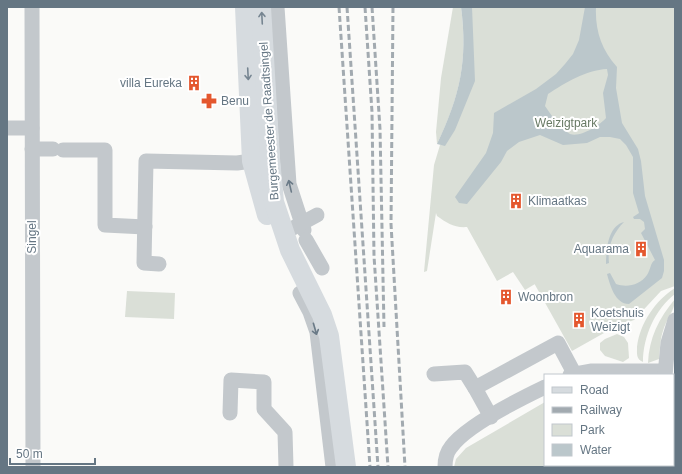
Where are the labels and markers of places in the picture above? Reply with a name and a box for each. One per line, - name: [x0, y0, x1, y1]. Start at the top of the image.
- building icon: villa Eureka: [185, 74, 203, 92]
- place label: villa Eureka: [120, 76, 182, 90]
- pharmacy icon: Benu: [200, 92, 218, 110]
- place label: Benu: [221, 94, 249, 108]
- building icon: Klimaatkas: [507, 192, 525, 210]
- place label: Klimaatkas: [528, 194, 587, 208]
- building icon: Aquarama: [632, 240, 650, 258]
- place label: Aquarama: [574, 242, 629, 256]
- building icon: Woonbron: [497, 288, 515, 306]
- place label: Woonbron: [518, 290, 573, 304]
- place label: Koetshuis Weizigt: [591, 306, 644, 334]
- building icon: Koetshuis Weizigt: [570, 311, 588, 329]

